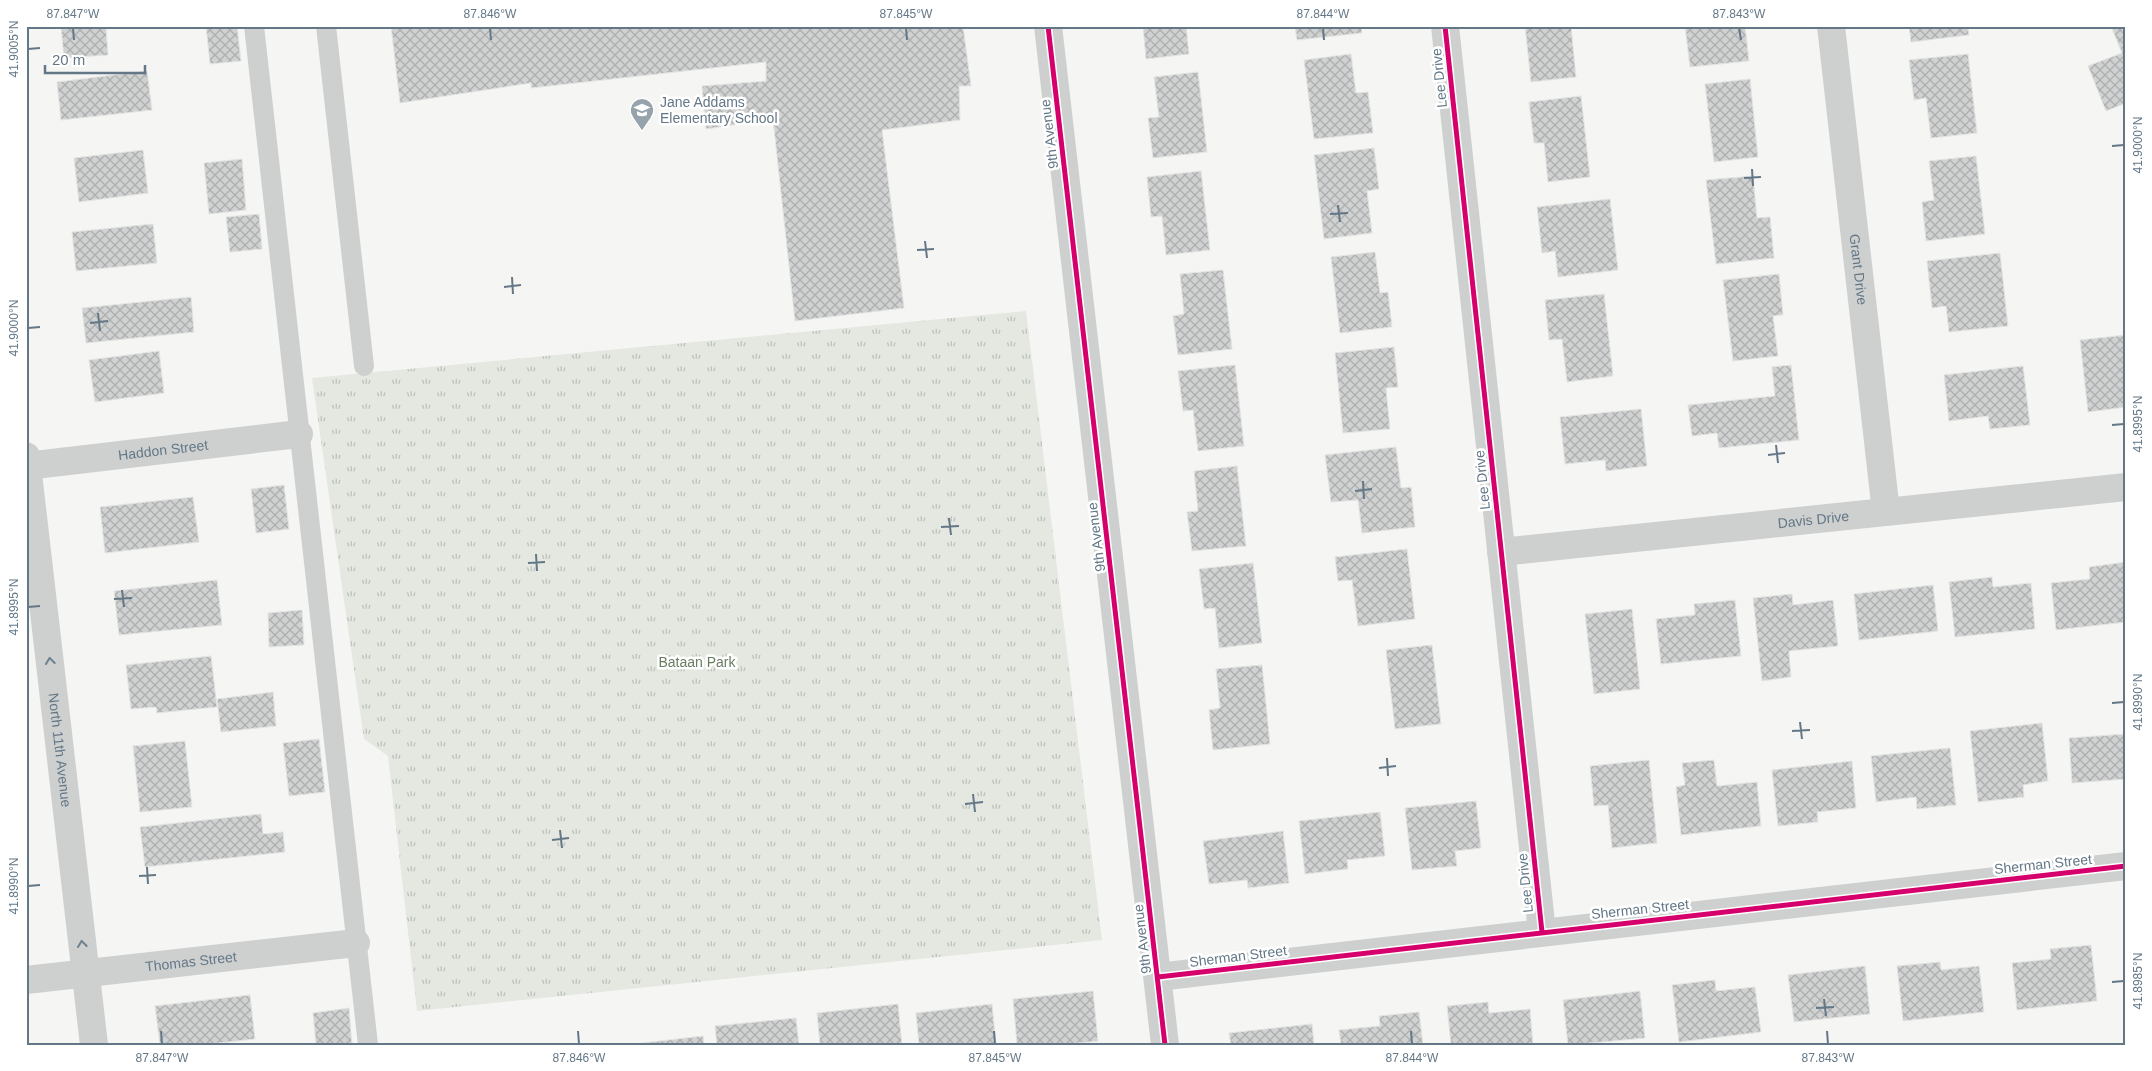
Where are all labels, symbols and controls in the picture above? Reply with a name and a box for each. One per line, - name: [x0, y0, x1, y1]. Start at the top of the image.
- text: 87.847°W: [47, 7, 100, 21]
- text: 87.846°W: [464, 7, 517, 21]
- text: 87.845°W: [880, 7, 933, 21]
- text: 87.844°W: [1297, 7, 1350, 21]
- text: 87.843°W: [1713, 7, 1766, 21]
- text: 41.9005°N: [7, 21, 21, 77]
- scale bar: [45, 42, 145, 74]
- street label: Lee Drive: [1428, 47, 1450, 109]
- text: 20 m: [52, 51, 85, 68]
- place label: Jane Addams Elementary School: [660, 94, 778, 126]
- school or university icon: Jane Addams Elementary School: [629, 97, 655, 131]
- street label: 9th Avenue: [1037, 98, 1061, 170]
- text: 41.9000°N: [2131, 117, 2145, 173]
- street label: Grant Drive: [1847, 233, 1871, 306]
- text: 41.9000°N: [7, 300, 21, 356]
- text: 41.8995°N: [2131, 396, 2145, 452]
- street label: Haddon Street: [117, 437, 209, 463]
- street label: Lee Drive: [1471, 449, 1493, 511]
- street label: 9th Avenue: [1084, 501, 1108, 573]
- street label: Davis Drive: [1777, 508, 1850, 531]
- text: 41.8995°N: [7, 579, 21, 635]
- park label: Bataan Park: [658, 654, 737, 670]
- one-way arrow: [45, 657, 56, 665]
- text: 41.8990°N: [2131, 674, 2145, 730]
- street label: North 11th Avenue: [45, 692, 75, 808]
- street label: Sherman Street: [1993, 851, 2093, 877]
- street label: Lee Drive: [1514, 852, 1536, 914]
- text: 41.8990°N: [7, 858, 21, 914]
- street label: Sherman Street: [1590, 896, 1690, 922]
- street label: 9th Avenue: [1130, 903, 1154, 975]
- one-way arrow: [77, 940, 88, 948]
- street label: Sherman Street: [1188, 942, 1288, 970]
- street label: Thomas Street: [144, 948, 238, 975]
- text: 41.8985°N: [2131, 953, 2145, 1009]
- text: 87.847°W: [136, 1051, 189, 1065]
- text: 87.846°W: [553, 1051, 606, 1065]
- text: 87.845°W: [969, 1051, 1022, 1065]
- text: 87.844°W: [1386, 1051, 1439, 1065]
- text: 87.843°W: [1802, 1051, 1855, 1065]

